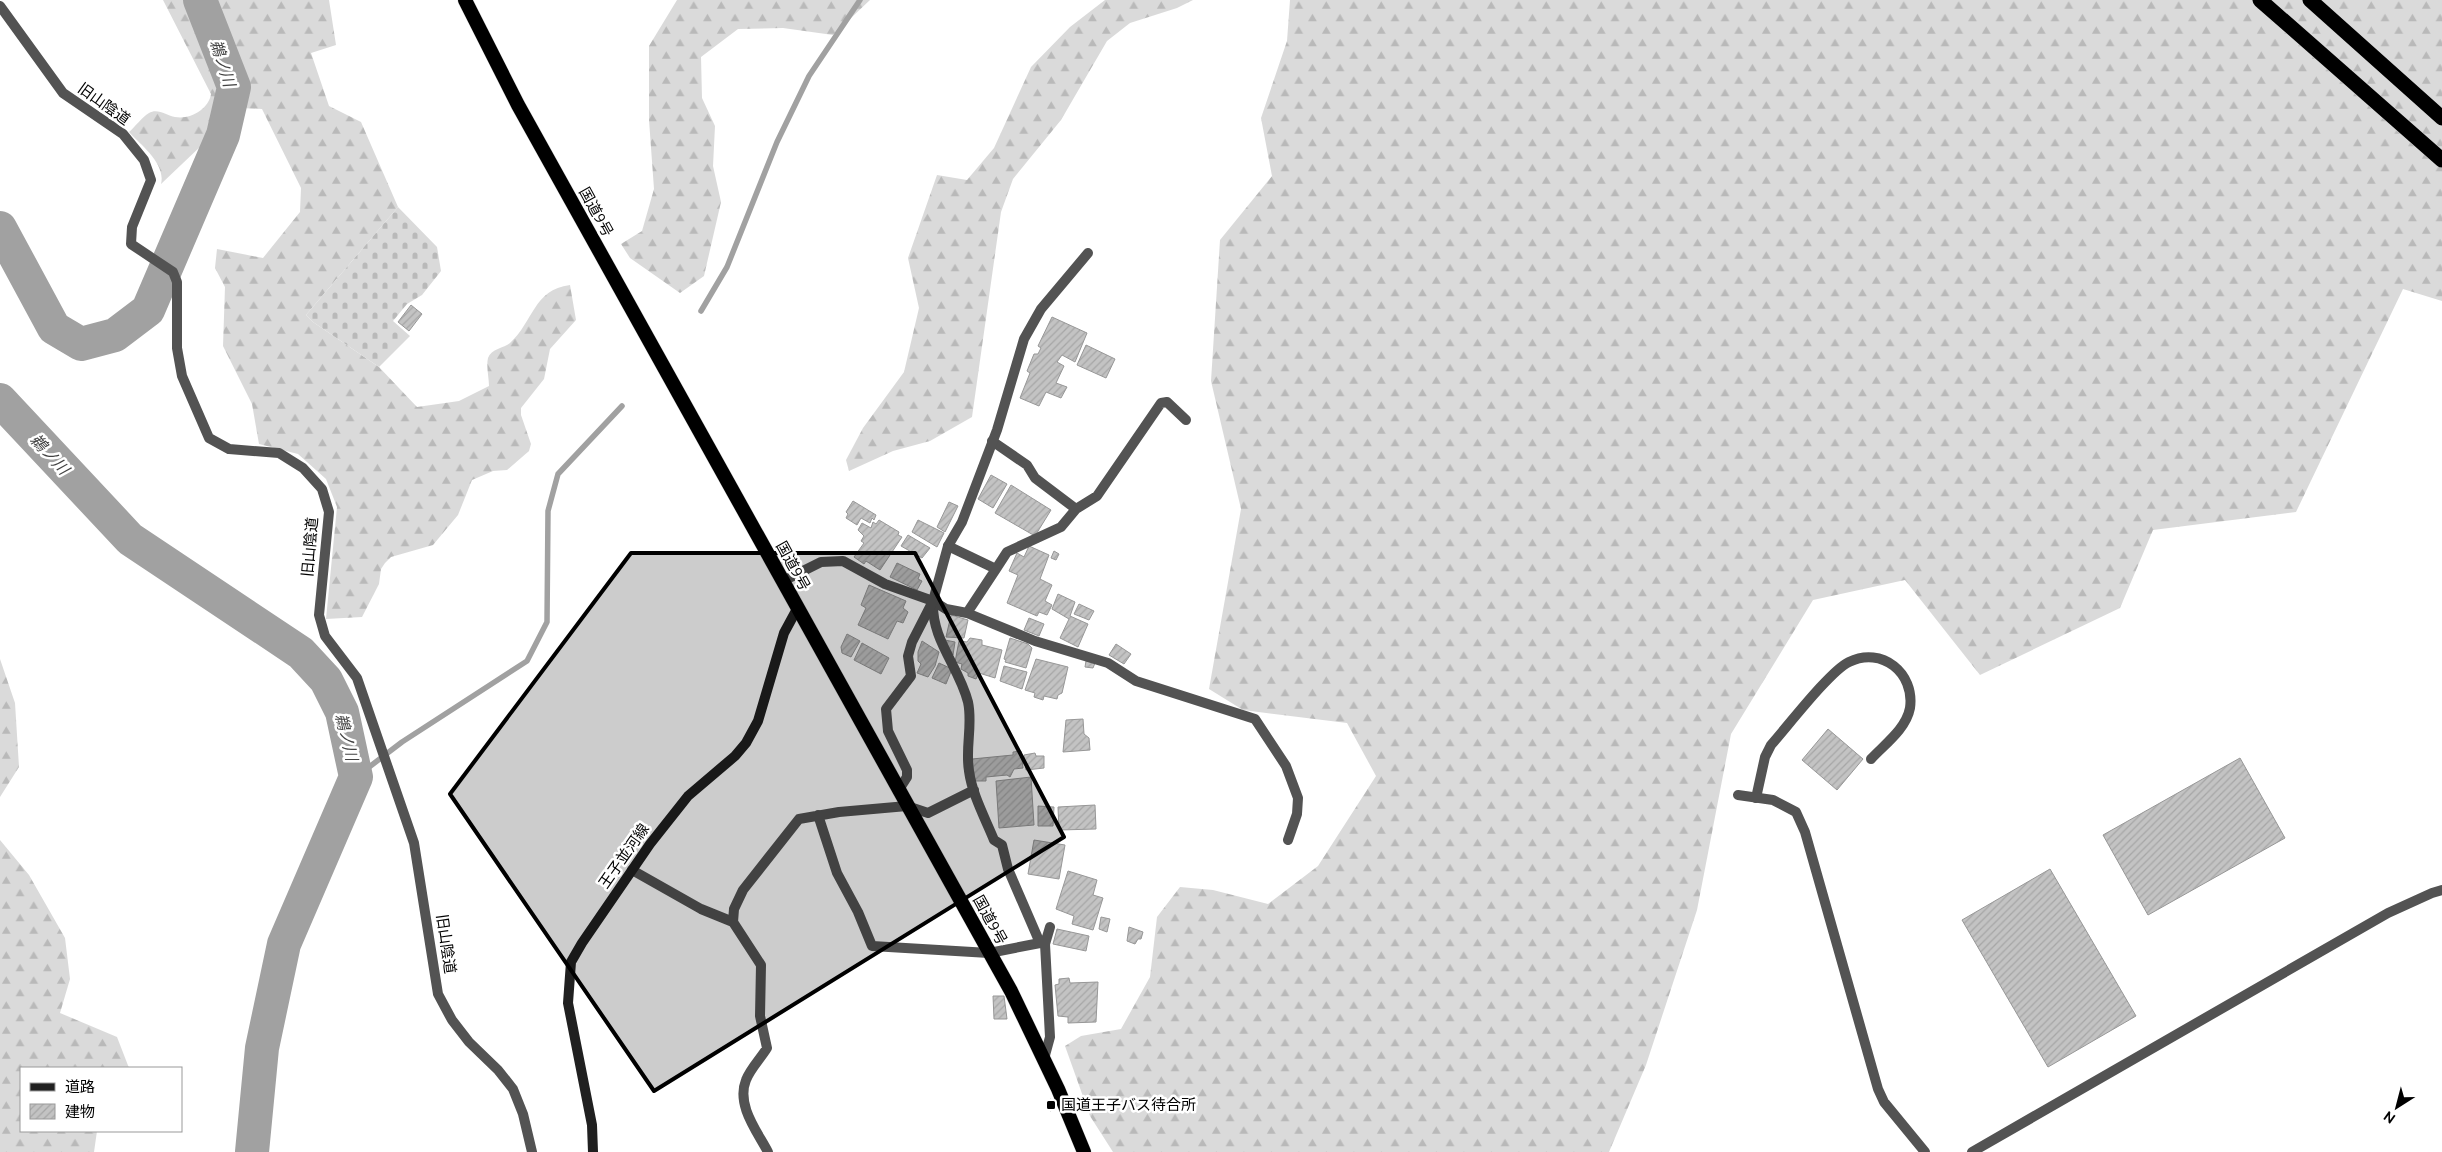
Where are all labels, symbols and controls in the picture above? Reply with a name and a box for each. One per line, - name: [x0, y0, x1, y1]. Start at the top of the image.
- water label: 鵜ノ川: [207, 37, 240, 91]
- street label: 旧山陰道: [75, 79, 134, 128]
- street label: 国道9号: [576, 184, 617, 239]
- water label: 鵜ノ川: [27, 430, 74, 479]
- street label: 旧山陰道: [298, 516, 321, 578]
- street label: 国道9号: [773, 538, 814, 593]
- water label: 鵜ノ川: [332, 712, 362, 764]
- street label: 王子並河線: [595, 820, 652, 891]
- street label: 国道9号: [970, 892, 1011, 947]
- street label: 旧山陰道: [434, 913, 459, 975]
- legend: [20, 1067, 182, 1132]
- text: 道路: [65, 1078, 95, 1095]
- north arrow: [2372, 1082, 2422, 1132]
- place label: 国道王子バス待合所: [1061, 1096, 1196, 1113]
- marker: 国道王子バス待合所: [1045, 1099, 1057, 1111]
- text: 建物: [65, 1103, 95, 1120]
- text: N: [2380, 1108, 2398, 1127]

